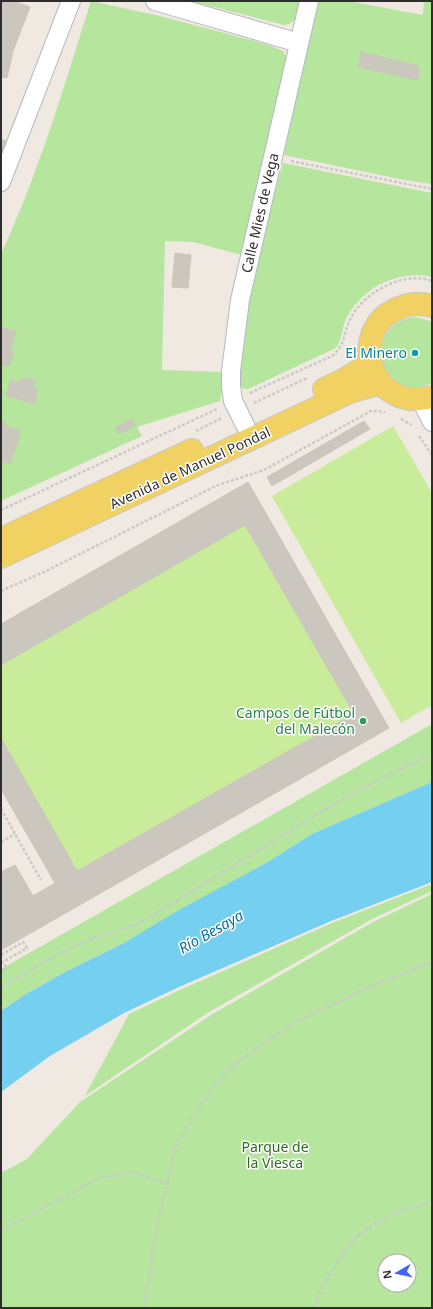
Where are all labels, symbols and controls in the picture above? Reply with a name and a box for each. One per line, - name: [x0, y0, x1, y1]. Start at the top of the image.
- street label: Calle Mies de Vega: [236, 151, 283, 275]
- place label: El Minero: [345, 343, 407, 362]
- marker: El Minero: [410, 348, 420, 358]
- street label: Avenida de Manuel Pondal: [106, 422, 273, 513]
- place label: Campos de Fútbol del Malecón: [236, 703, 355, 738]
- marker: Campos de Fútbol del Malecón: [358, 716, 368, 726]
- water label: Río Besaya: [174, 904, 247, 958]
- park label: Parque de la Viesca: [241, 1137, 309, 1172]
- north arrow: [377, 1253, 417, 1293]
- text: N: [379, 1269, 395, 1280]

